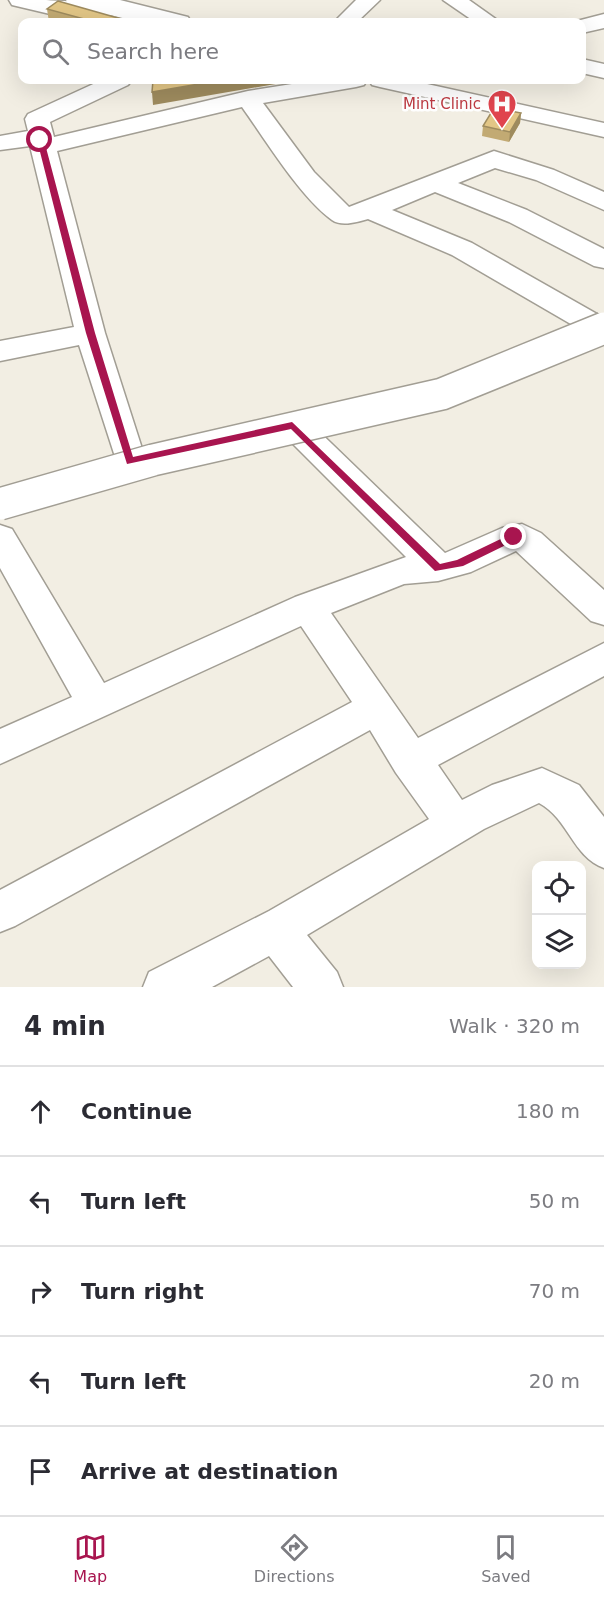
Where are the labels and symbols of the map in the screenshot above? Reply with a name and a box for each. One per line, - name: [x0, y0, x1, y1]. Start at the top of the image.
- hospital icon: Mint Clinic: [486, 88, 518, 130]
- place label: Mint Clinic: [403, 95, 481, 113]
- route start: [26, 126, 52, 152]
- route end: [500, 523, 526, 549]

